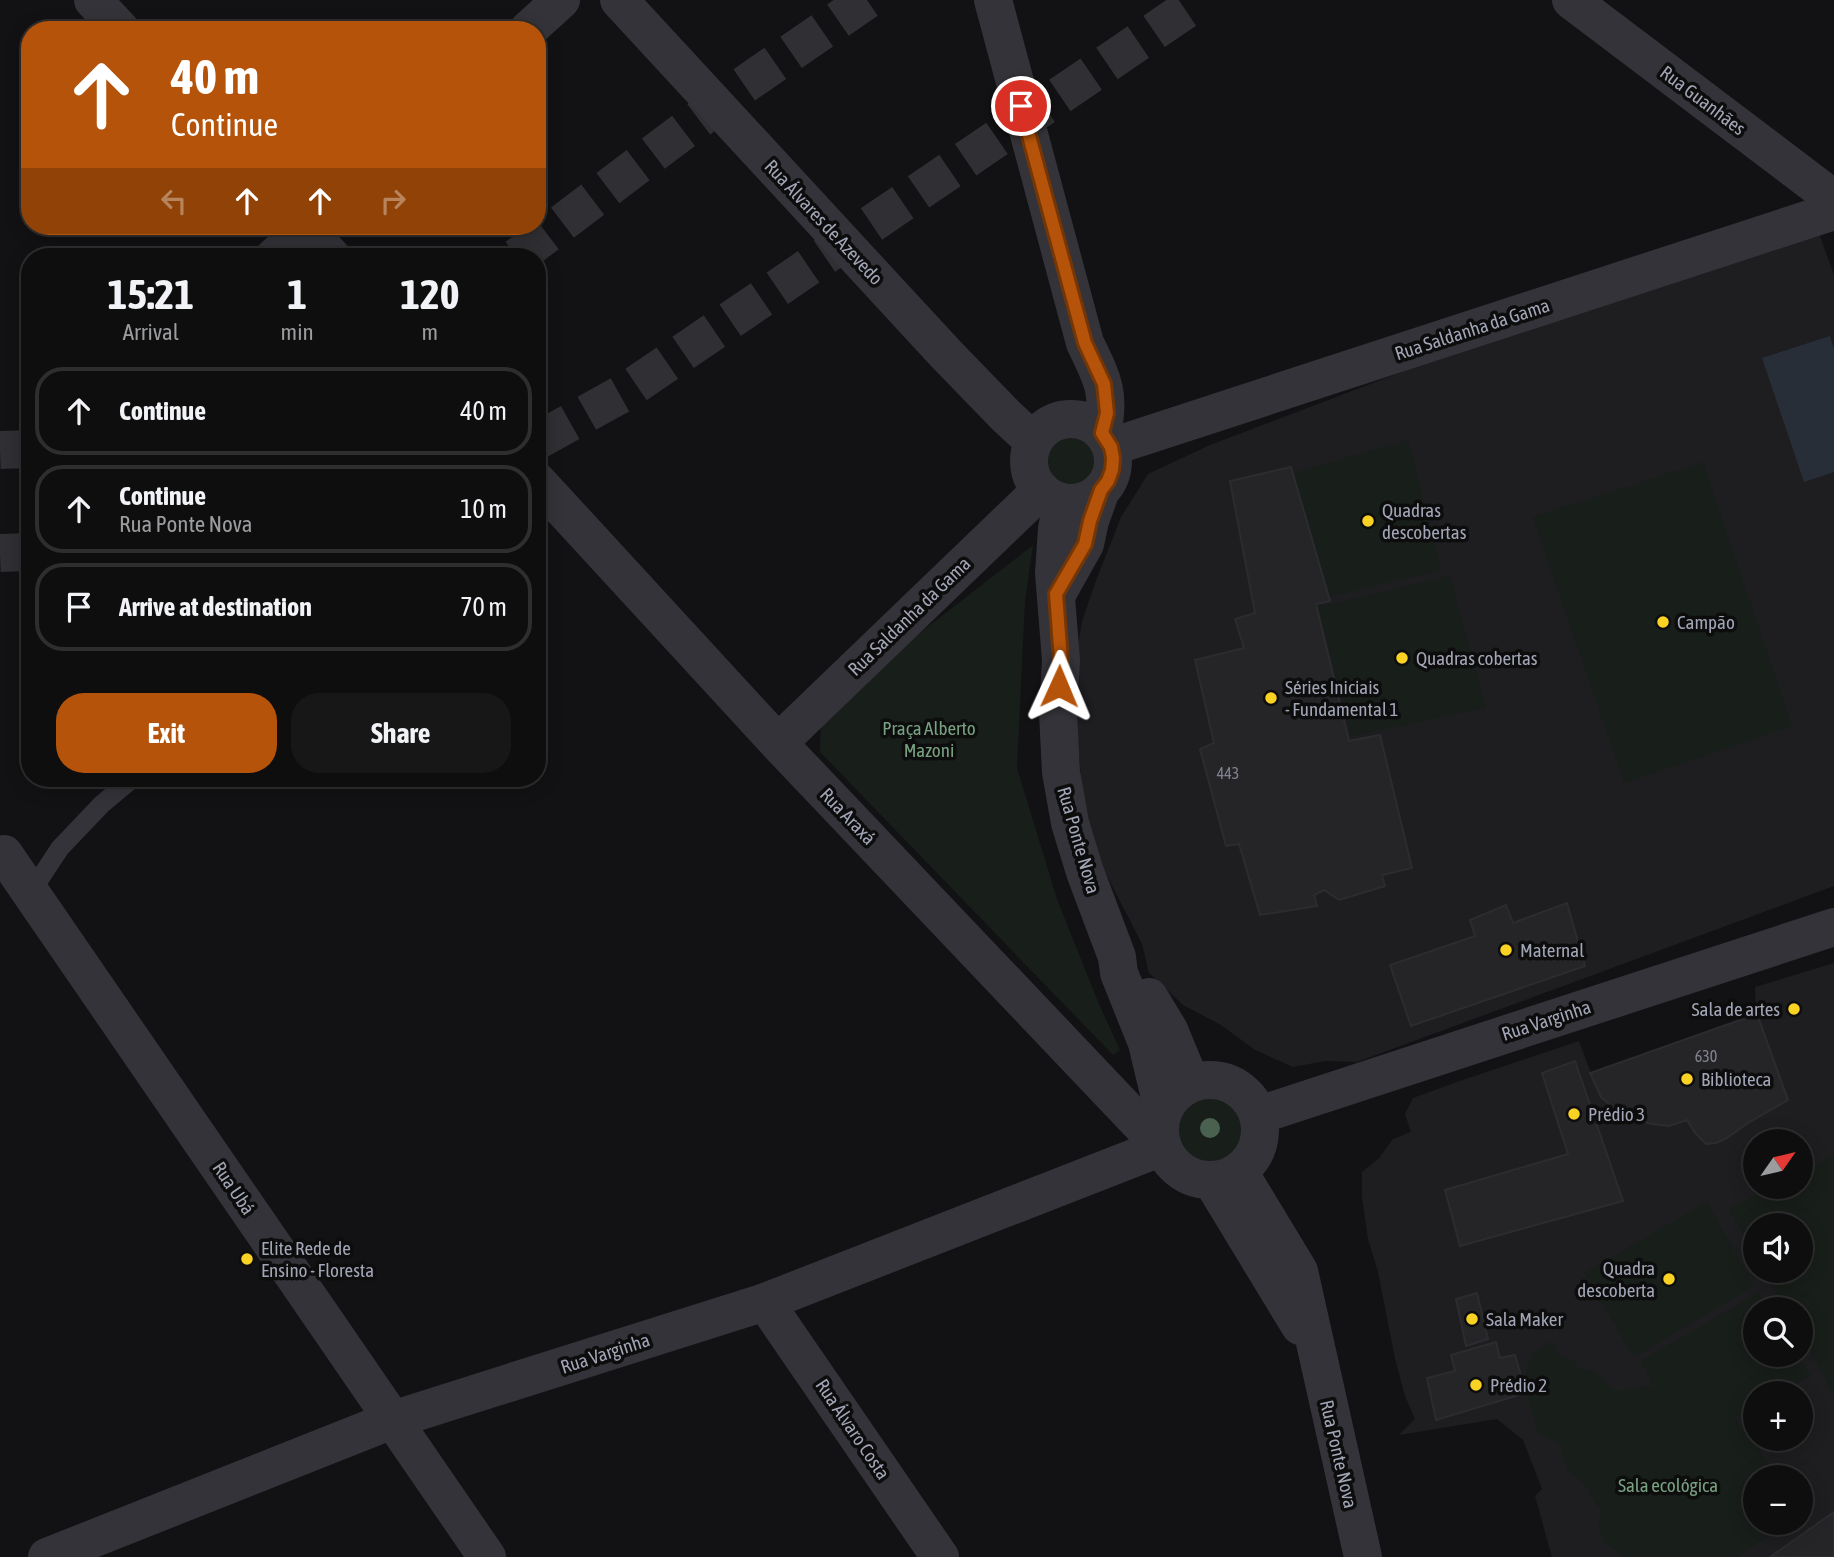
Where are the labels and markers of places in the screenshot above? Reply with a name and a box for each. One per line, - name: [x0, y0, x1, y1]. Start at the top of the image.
- pin: [991, 76, 1051, 136]
- place label: Quadras descobertas: [1382, 499, 1467, 543]
- marker: Quadras descobertas: [1360, 513, 1376, 529]
- place label: Campão: [1677, 611, 1735, 633]
- marker: Campão: [1655, 614, 1671, 630]
- place label: Quadras cobertas: [1416, 647, 1538, 669]
- marker: Quadras cobertas: [1394, 650, 1410, 666]
- place label: Séries Iniciais - Fundamental 1: [1285, 676, 1398, 720]
- marker: Séries Iniciais - Fundamental 1: [1263, 690, 1279, 706]
- place label: Maternal: [1520, 939, 1584, 961]
- marker: Maternal: [1498, 942, 1514, 958]
- place label: Sala de artes: [1692, 998, 1780, 1020]
- marker: Sala de artes: [1786, 1001, 1802, 1017]
- place label: Biblioteca: [1701, 1068, 1771, 1090]
- marker: Biblioteca: [1679, 1071, 1695, 1087]
- place label: Prédio 3: [1588, 1103, 1645, 1125]
- marker: Prédio 3: [1566, 1106, 1582, 1122]
- place label: Elite Rede de Ensino - Floresta: [261, 1237, 374, 1281]
- marker: Elite Rede de Ensino - Floresta: [239, 1251, 255, 1267]
- place label: Quadra descoberta: [1577, 1257, 1655, 1301]
- marker: Quadra descoberta: [1661, 1271, 1677, 1287]
- place label: Sala Maker: [1486, 1308, 1563, 1330]
- marker: Sala Maker: [1464, 1311, 1480, 1327]
- place label: Prédio 2: [1490, 1374, 1547, 1396]
- marker: Prédio 2: [1468, 1377, 1484, 1393]

